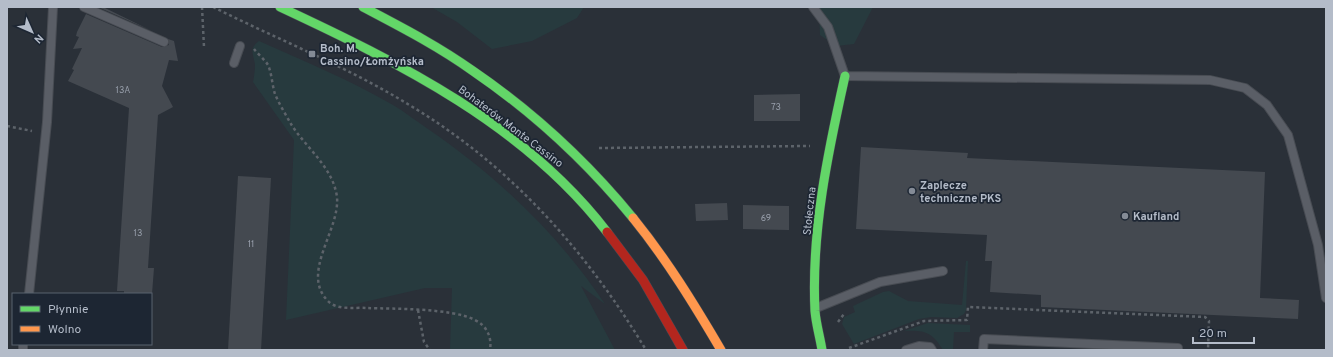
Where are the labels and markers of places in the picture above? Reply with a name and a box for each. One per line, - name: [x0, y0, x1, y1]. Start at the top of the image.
- place label: Boh. M. Cassino/Łomżyńska: [320, 42, 424, 69]
- marker: Boh. M. Cassino/Łomżyńska: [307, 49, 317, 59]
- place label: Zaplecze techniczne PKS: [920, 179, 1002, 206]
- marker: Zaplecze techniczne PKS: [907, 186, 917, 196]
- place label: Kaufland: [1133, 210, 1179, 224]
- marker: Kaufland: [1120, 211, 1130, 221]

